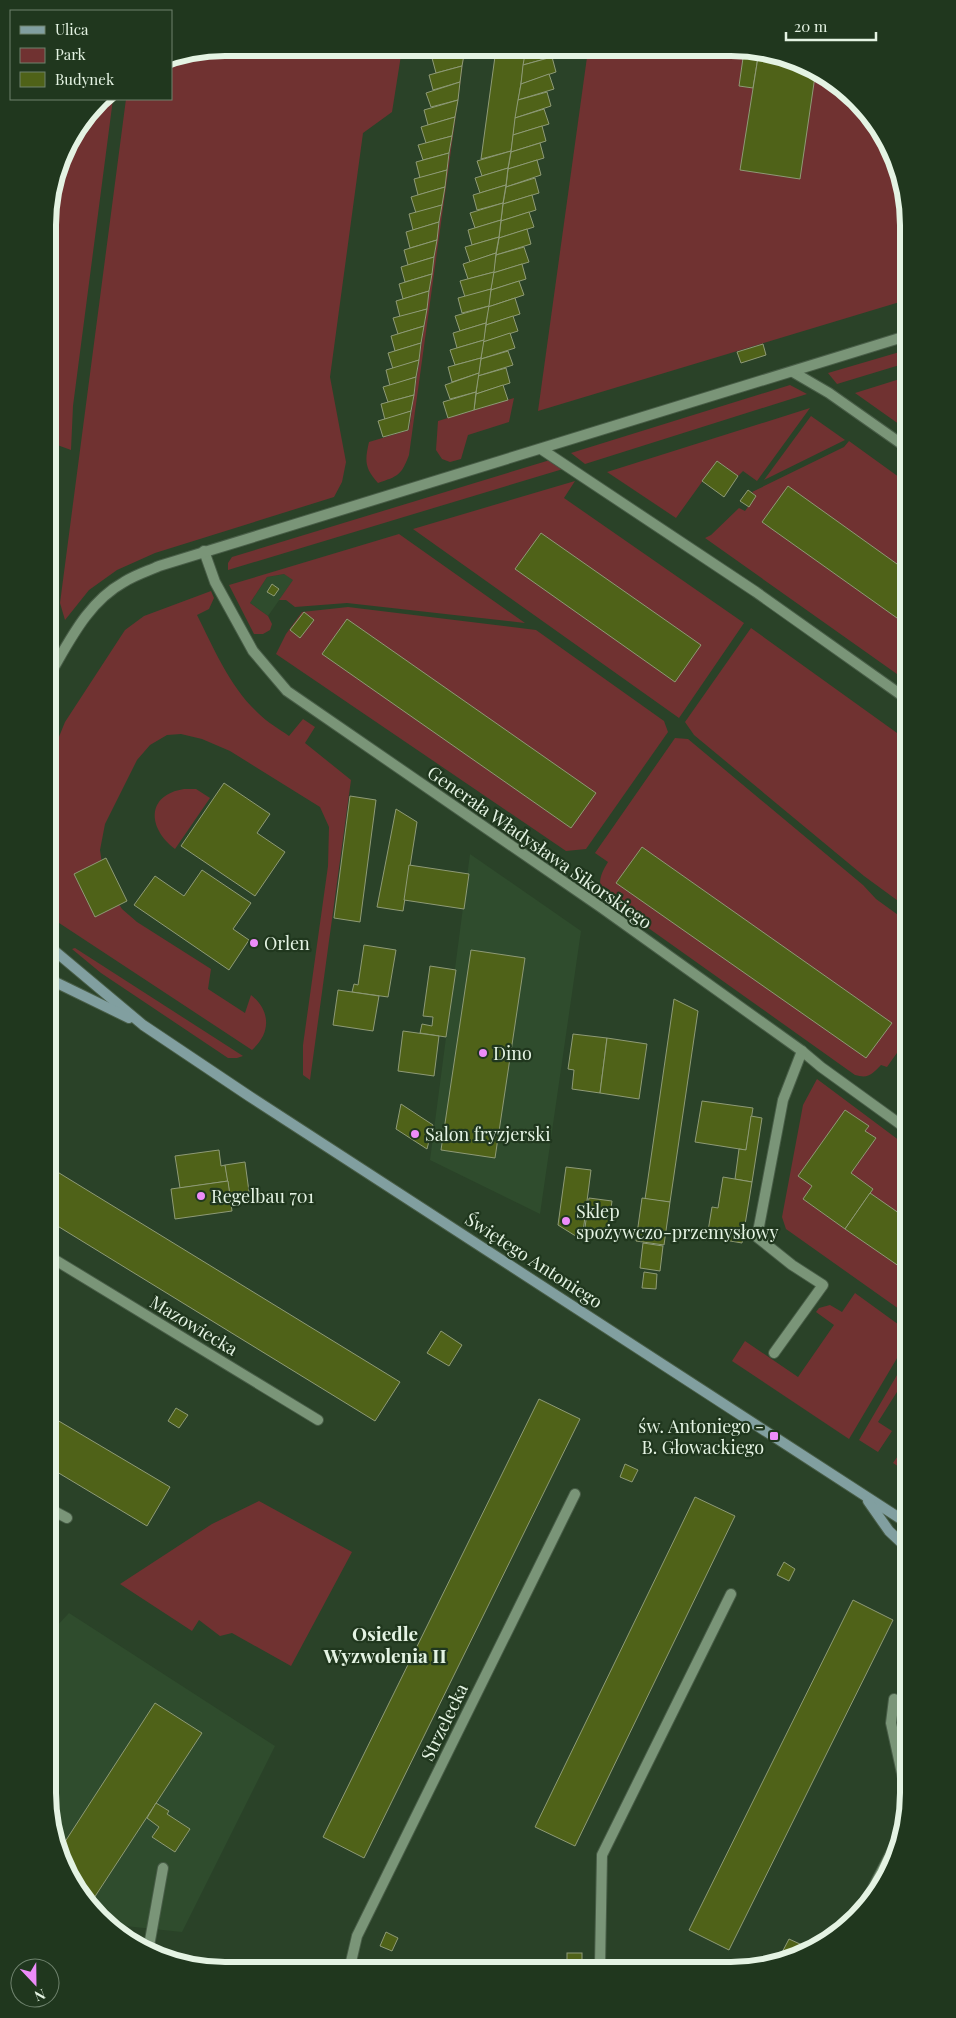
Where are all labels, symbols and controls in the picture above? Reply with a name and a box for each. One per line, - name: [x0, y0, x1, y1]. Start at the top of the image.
- legend: [10, 10, 172, 100]
- scale bar: [786, 10, 876, 42]
- text: 20 m: [794, 16, 828, 36]
- text: Ulica: [55, 19, 89, 39]
- text: Park: [55, 44, 87, 64]
- text: Budynek: [55, 69, 115, 89]
- street label: Generała Władysława Sikorskiego: [423, 760, 657, 934]
- place label: Orlen: [264, 931, 310, 955]
- marker: Orlen: [248, 937, 260, 949]
- place label: Dino: [493, 1041, 532, 1065]
- marker: Dino: [477, 1047, 489, 1059]
- place label: Salon fryzjerski: [425, 1122, 551, 1146]
- marker: Salon fryzjerski: [409, 1128, 421, 1140]
- place label: Regelbau 701: [211, 1184, 314, 1208]
- marker: Regelbau 701: [195, 1190, 207, 1202]
- place label: Sklep spożywczo-przemysłowy: [576, 1199, 778, 1244]
- street label: Świętego Antoniego: [461, 1207, 607, 1313]
- marker: Sklep spożywczo-przemysłowy: [560, 1215, 572, 1227]
- street label: Mazowiecka: [146, 1289, 242, 1361]
- place label: św. Antoniego - B. Głowackiego: [638, 1414, 764, 1459]
- marker: św. Antoniego - B. Głowackiego: [768, 1430, 780, 1442]
- district label: Osiedle Wyzwolenia II: [322, 1620, 447, 1668]
- street label: Strzelecka: [415, 1679, 473, 1765]
- north arrow: [10, 1958, 60, 2008]
- text: N: [32, 1985, 48, 2006]

